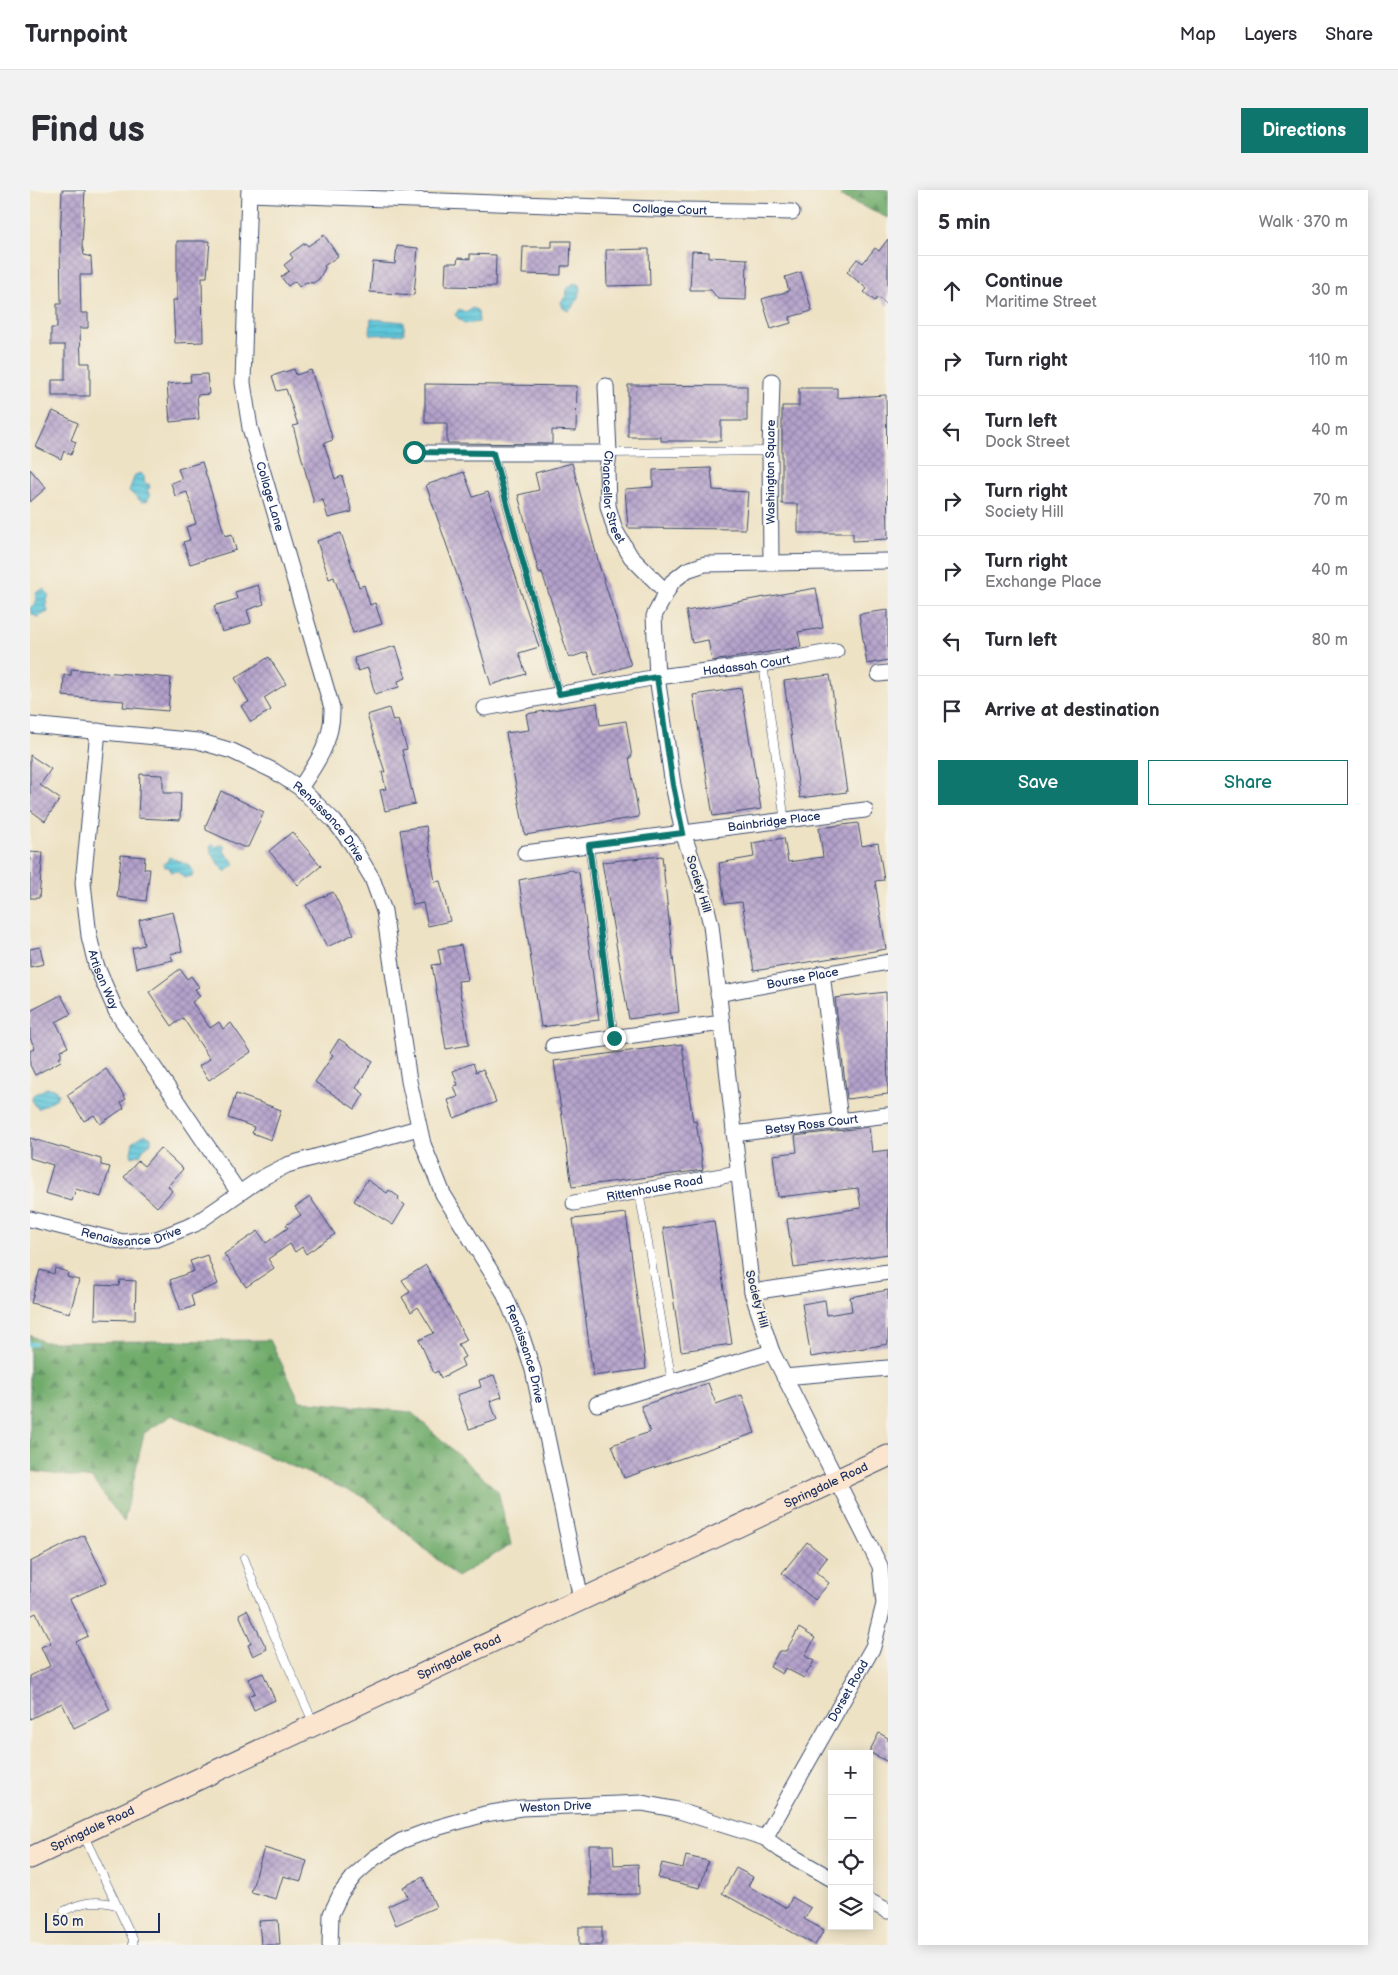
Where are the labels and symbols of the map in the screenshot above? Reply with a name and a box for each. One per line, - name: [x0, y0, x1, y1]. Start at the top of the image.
- street label: Collage Court: [632, 201, 708, 218]
- street label: Washington Square: [763, 419, 779, 525]
- route start: [403, 441, 426, 464]
- street label: Chancellor Street: [599, 450, 628, 547]
- street label: Collage Lane: [252, 460, 287, 533]
- street label: Hadassah Court: [702, 652, 792, 679]
- street label: Renaissance Drive: [290, 778, 367, 865]
- street label: Bainbridge Place: [727, 809, 821, 835]
- street label: Society Hill: [683, 854, 714, 914]
- street label: Artisan Way: [85, 948, 122, 1012]
- street label: Bourse Place: [765, 964, 840, 993]
- route end: [603, 1027, 626, 1050]
- street label: Betsy Ross Court: [764, 1112, 859, 1138]
- street label: Rittenhouse Road: [605, 1173, 704, 1205]
- street label: Renaissance Drive: [79, 1223, 184, 1250]
- street label: Society Hill: [742, 1269, 771, 1330]
- street label: Renaissance Drive: [502, 1303, 547, 1404]
- street label: Springdale Road: [782, 1459, 871, 1512]
- street label: Springdale Road: [415, 1631, 504, 1683]
- street label: Dorset Road: [825, 1657, 872, 1725]
- street label: Weston Drive: [520, 1798, 592, 1816]
- street label: Springdale Road: [48, 1803, 137, 1855]
- scale bar: [45, 1910, 160, 1933]

